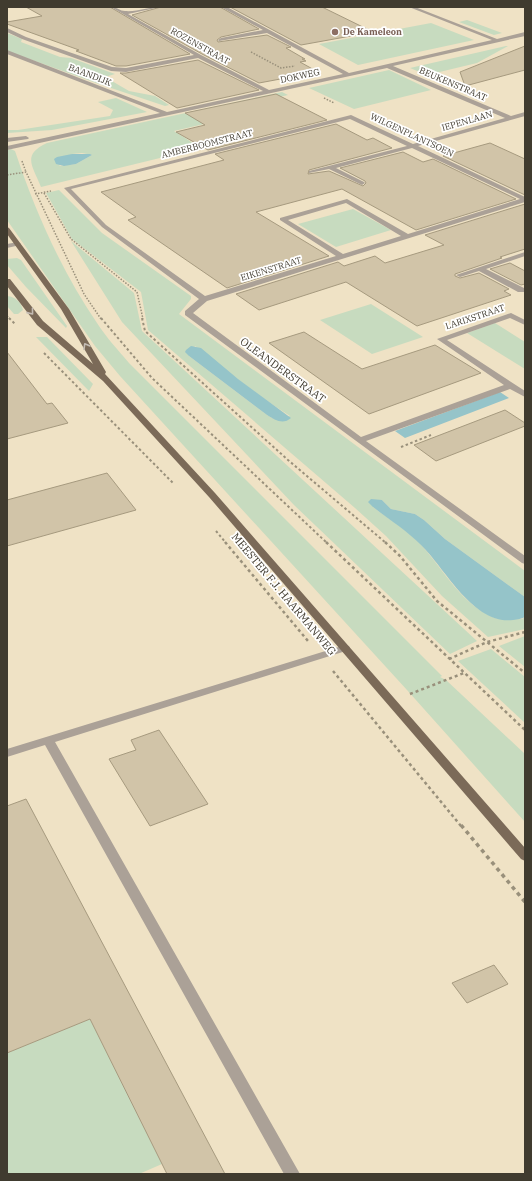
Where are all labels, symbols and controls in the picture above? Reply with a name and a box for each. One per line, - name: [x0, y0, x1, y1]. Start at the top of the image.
- street label: ROZENSTRAAT: [169, 25, 232, 66]
- place label: De Kameleon: [343, 26, 402, 37]
- marker: De Kameleon: [330, 27, 340, 37]
- street label: BAANDIJK: [67, 61, 114, 88]
- street label: BEUKENSTRAAT: [418, 64, 489, 103]
- street label: DOKWEG: [279, 66, 321, 85]
- street label: IEPENLAAN: [440, 108, 493, 133]
- street label: WILGENPLANTSOEN: [369, 110, 456, 159]
- street label: AMBERBOOMSTRAAT: [160, 127, 254, 160]
- street label: EIKENSTRAAT: [239, 254, 303, 283]
- street label: LARIXSTRAAT: [444, 302, 506, 331]
- one-way arrow: [27, 307, 34, 314]
- street label: OLEANDERSTRAAT: [237, 334, 329, 406]
- one-way arrow: [84, 343, 91, 350]
- street label: MEESTER F.J. HAARMANWEG: [229, 530, 339, 658]

